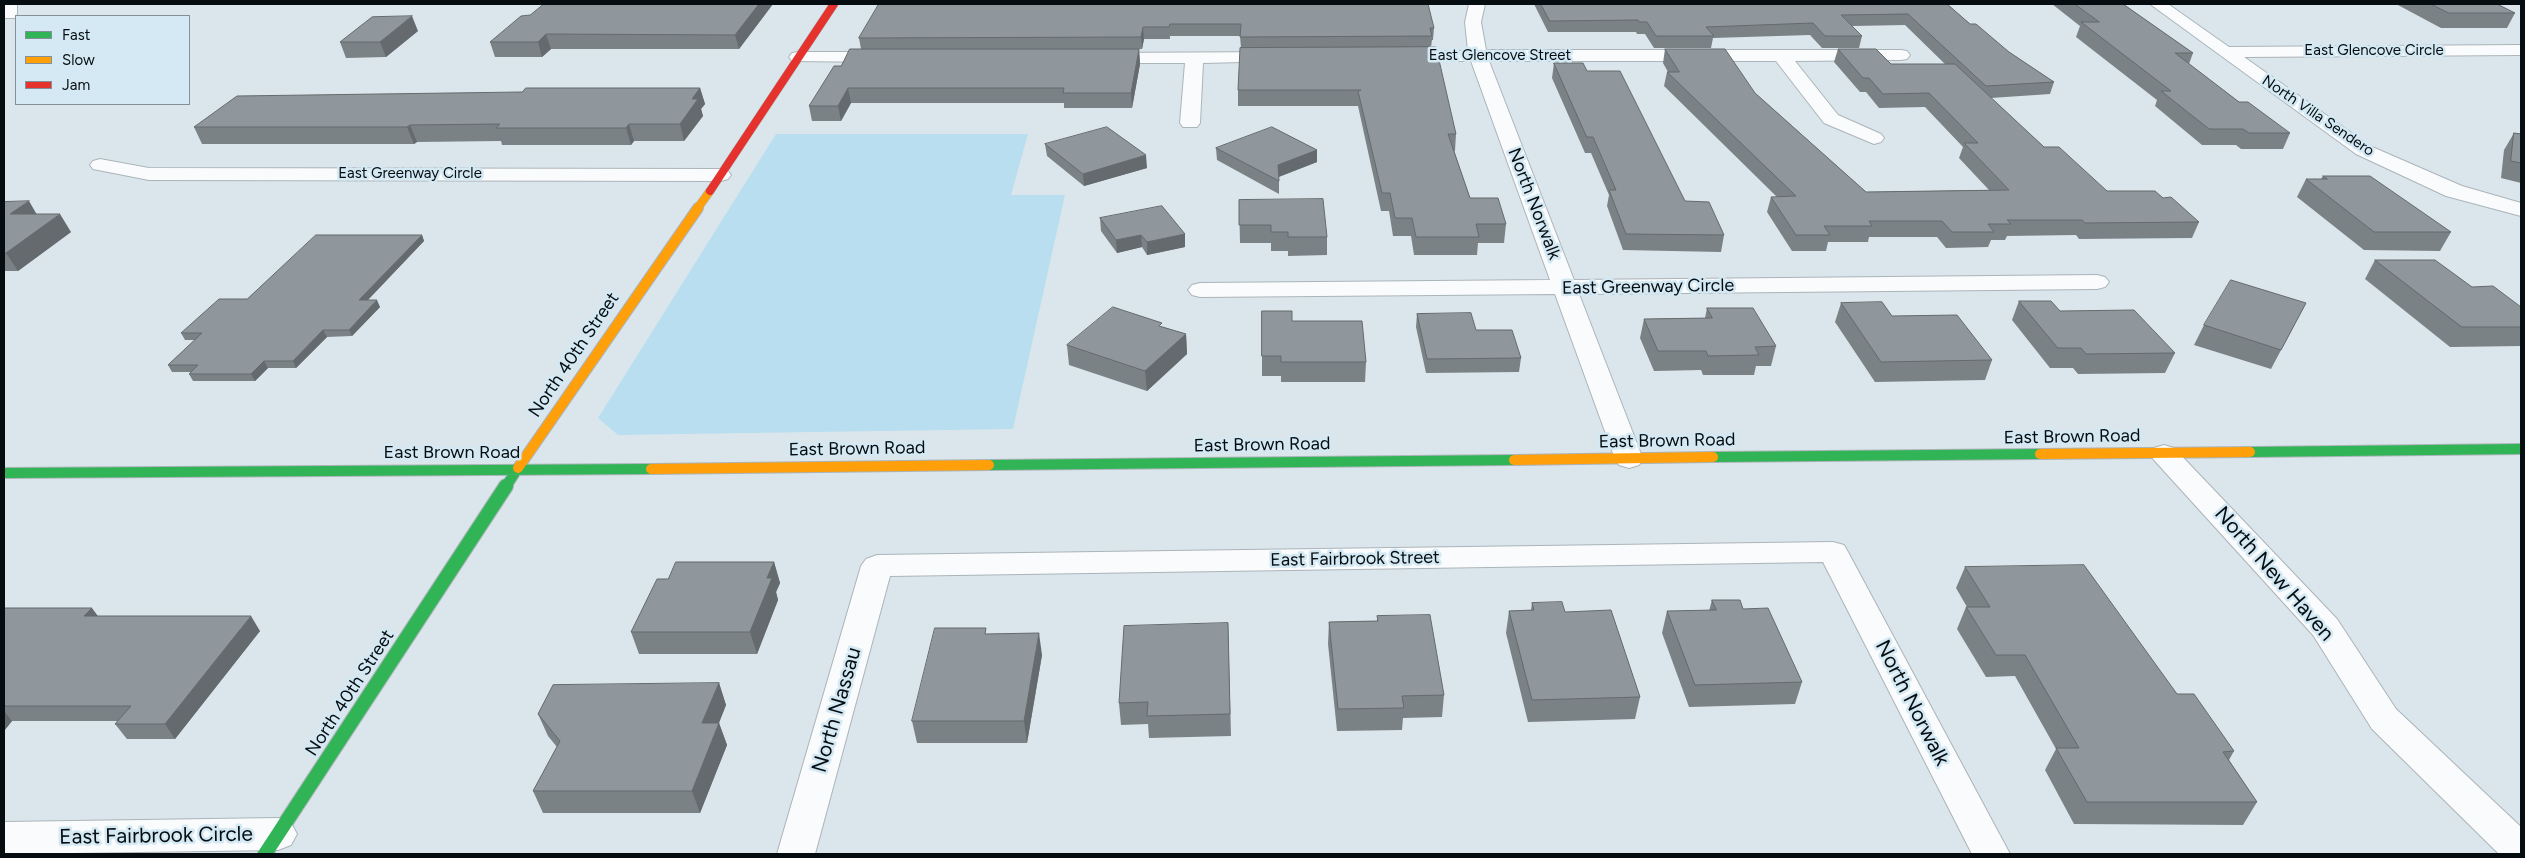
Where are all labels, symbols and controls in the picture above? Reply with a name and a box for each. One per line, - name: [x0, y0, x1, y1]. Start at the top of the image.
- legend: [15, 15, 190, 105]
- text: Fast: [62, 26, 90, 44]
- street label: East Glencove Circle: [2304, 42, 2444, 60]
- street label: East Glencove Street: [1429, 47, 1571, 65]
- text: Slow: [62, 51, 95, 69]
- street label: North Villa Sendero: [2258, 72, 2378, 160]
- text: Jam: [62, 76, 90, 94]
- street label: North Norwalk: [1503, 145, 1565, 263]
- street label: East Greenway Circle: [338, 165, 482, 183]
- street label: East Greenway Circle: [1562, 275, 1734, 299]
- street label: North 40th Street: [524, 288, 624, 422]
- street label: East Brown Road: [2003, 425, 2141, 449]
- street label: East Brown Road: [1598, 429, 1736, 453]
- street label: East Brown Road: [1193, 433, 1331, 457]
- street label: East Brown Road: [788, 437, 926, 461]
- street label: East Brown Road: [384, 442, 520, 464]
- street label: North New Haven: [2209, 502, 2339, 646]
- street label: East Fairbrook Street: [1270, 547, 1440, 571]
- street label: North 40th Street: [301, 626, 399, 760]
- street label: North Norwalk: [1870, 636, 1954, 770]
- street label: North Nassau: [807, 644, 867, 776]
- street label: East Fairbrook Circle: [59, 822, 253, 850]

